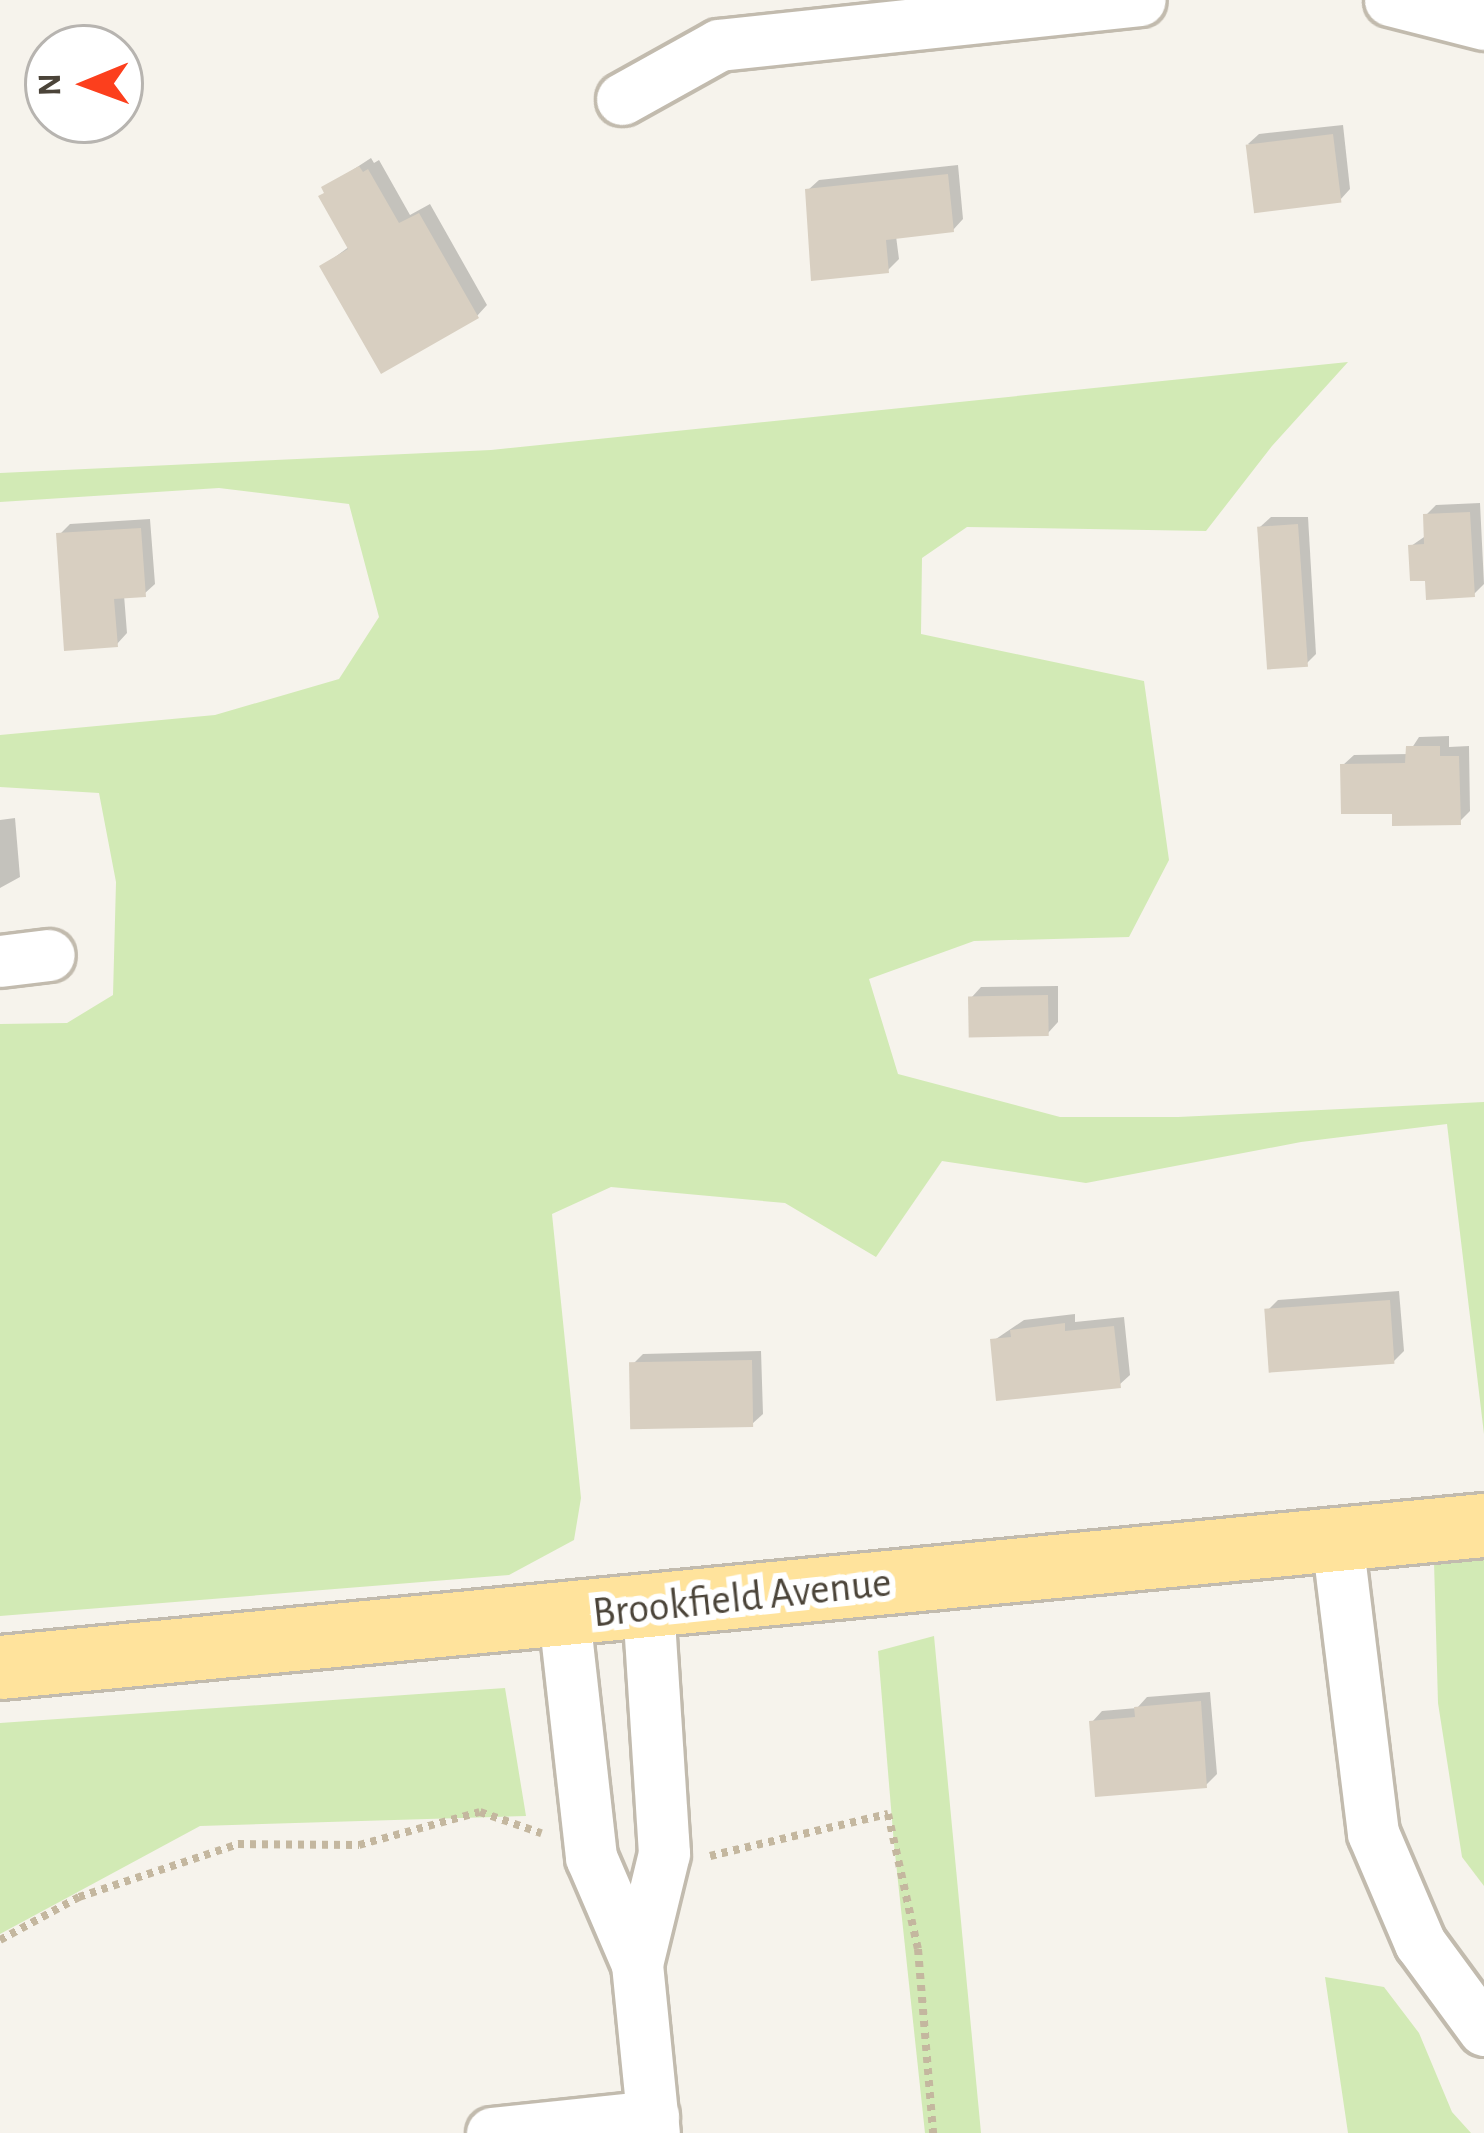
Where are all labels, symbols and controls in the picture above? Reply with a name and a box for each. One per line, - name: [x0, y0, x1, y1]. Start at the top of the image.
- north arrow: [24, 24, 144, 144]
- text: N: [34, 73, 67, 96]
- street label: Brookfield Avenue: [590, 1557, 894, 1639]

